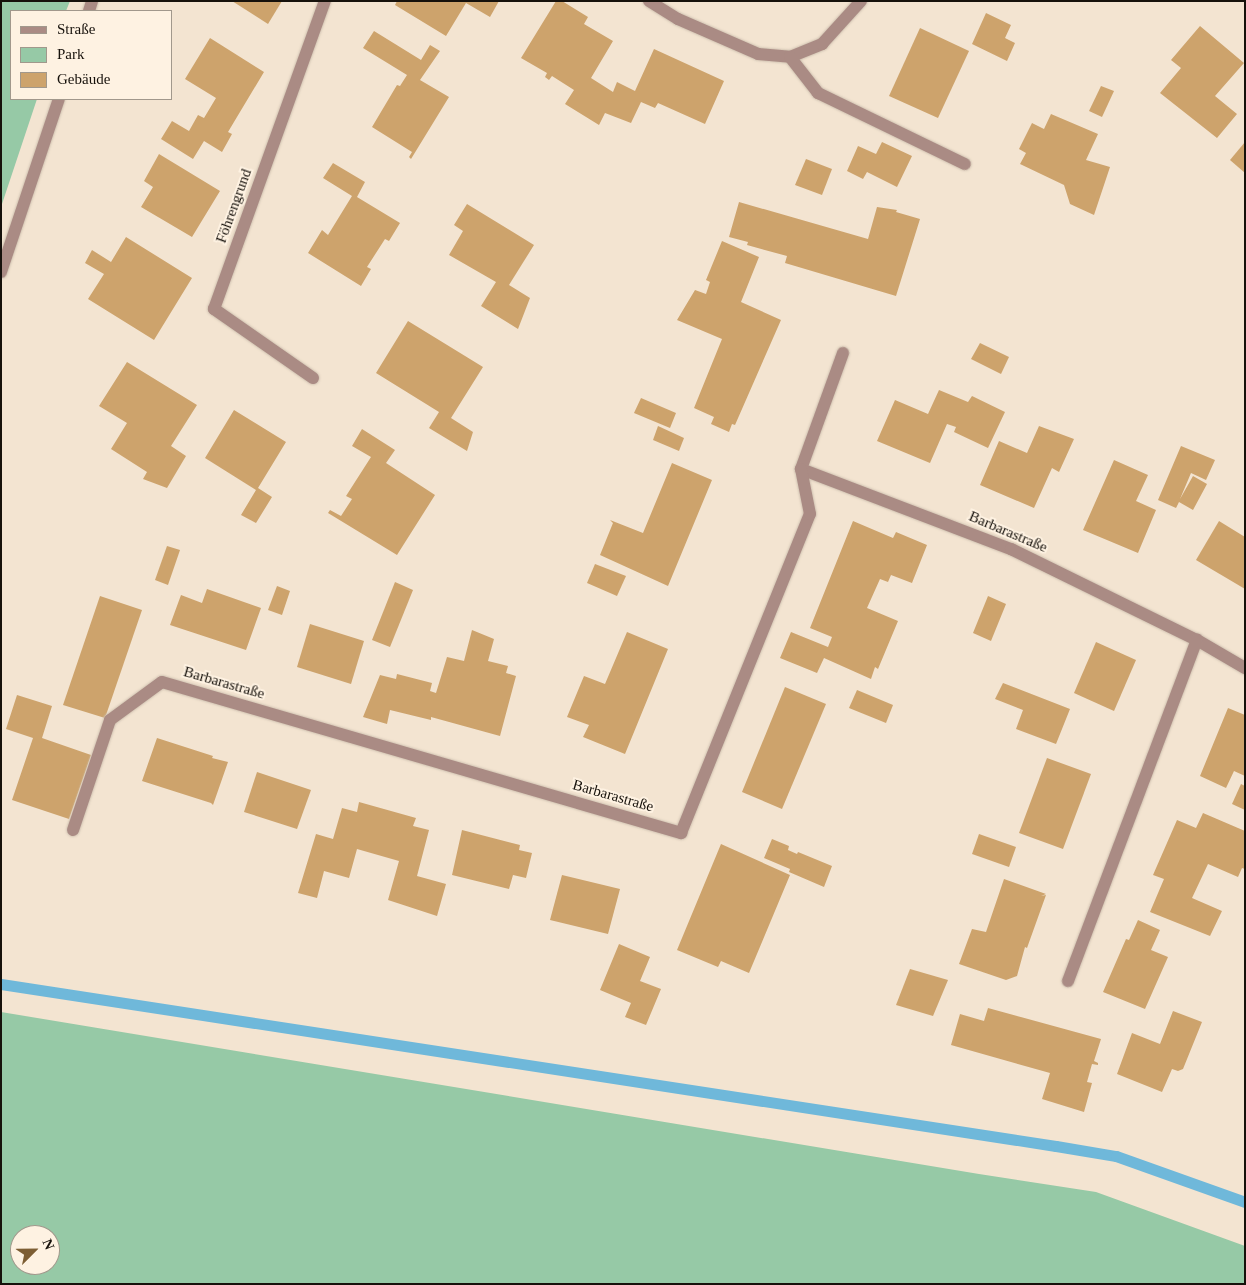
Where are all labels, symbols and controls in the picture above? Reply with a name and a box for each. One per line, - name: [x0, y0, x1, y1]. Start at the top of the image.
- legend: [10, 10, 172, 100]
- text: Straße: [57, 21, 95, 37]
- text: Park: [57, 46, 85, 62]
- text: Gebäude: [57, 71, 110, 87]
- street label: Föhrengrund: [212, 167, 256, 245]
- street label: Barbarastraße: [966, 507, 1050, 557]
- street label: Barbarastraße: [181, 663, 267, 703]
- street label: Barbarastraße: [570, 776, 656, 816]
- north arrow: [10, 1225, 60, 1275]
- text: N: [39, 1237, 57, 1252]

